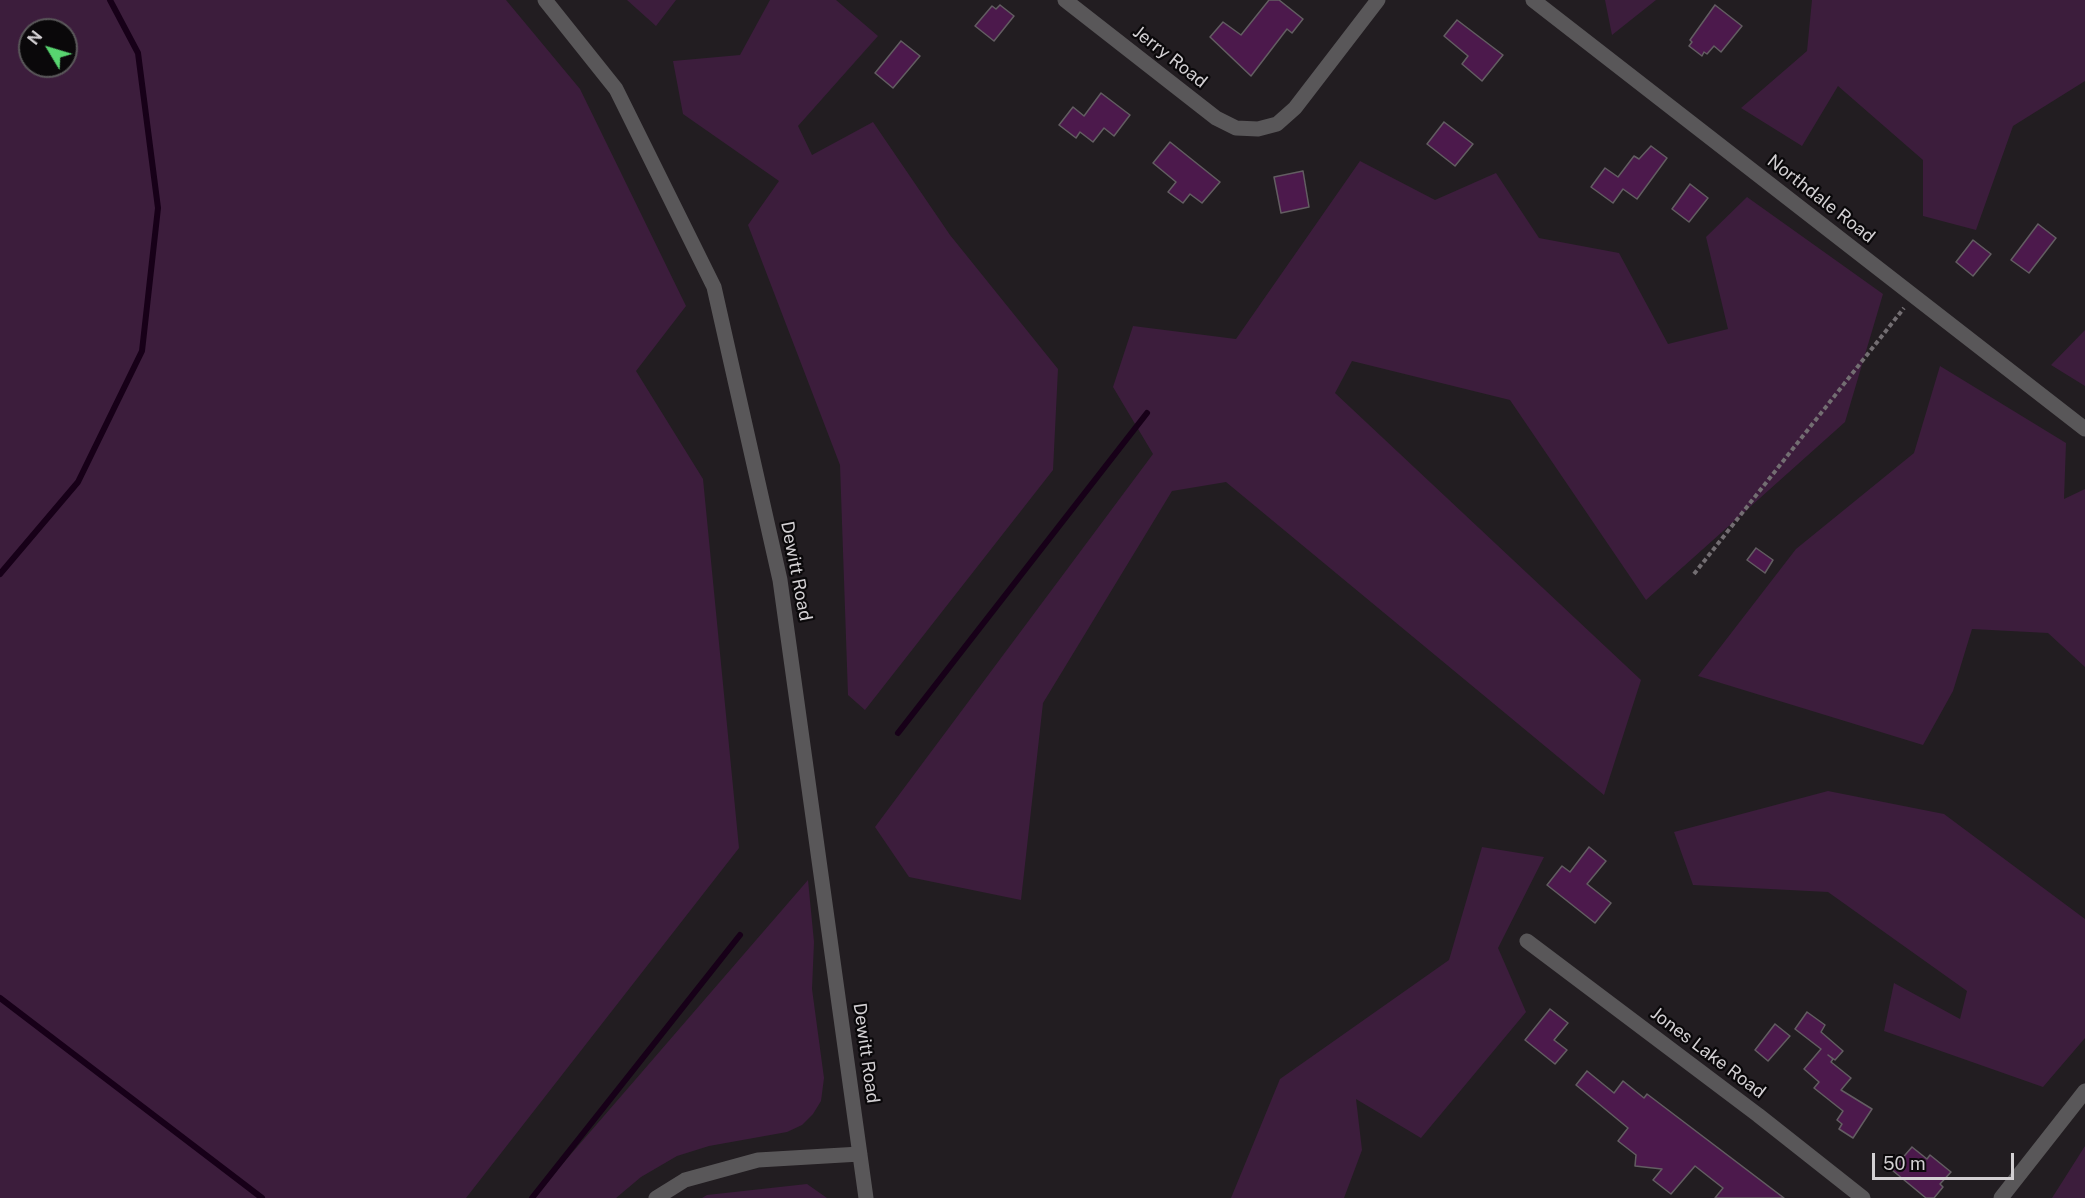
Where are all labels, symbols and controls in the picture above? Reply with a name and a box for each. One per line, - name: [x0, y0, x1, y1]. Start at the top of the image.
- north arrow: [18, 18, 78, 78]
- street label: Jerry Road: [1129, 21, 1211, 93]
- text: N: [24, 27, 46, 49]
- street label: Northdale Road: [1763, 150, 1879, 248]
- street label: Dewitt Road: [776, 519, 816, 623]
- street label: Dewitt Road: [848, 1001, 884, 1105]
- street label: Jones Lake Road: [1646, 1003, 1770, 1103]
- scale bar: [1875, 1141, 2018, 1179]
- text: 50 m: [1883, 1153, 1926, 1174]

